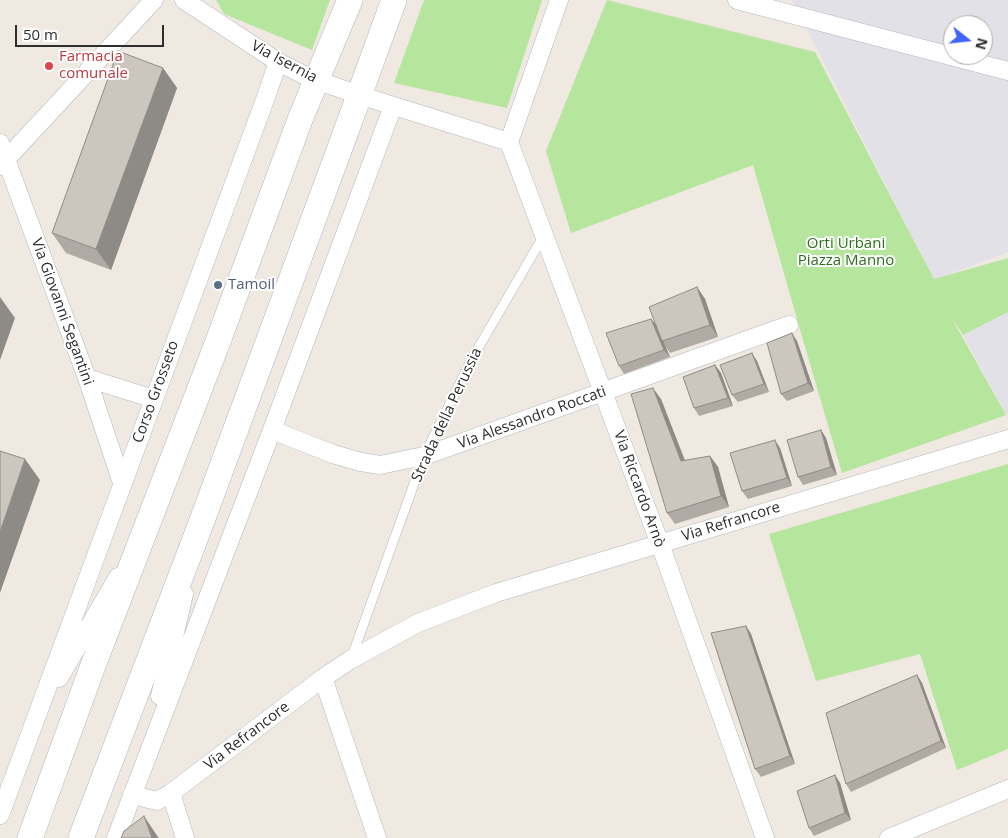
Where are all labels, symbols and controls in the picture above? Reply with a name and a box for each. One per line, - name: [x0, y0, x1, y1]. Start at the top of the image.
- scale bar: [18, 15, 166, 47]
- north arrow: [943, 15, 993, 65]
- text: 50 m: [23, 24, 58, 44]
- text: N: [971, 36, 993, 52]
- street label: Via Isernia: [248, 37, 320, 87]
- place label: Farmacia comunale: [59, 48, 128, 83]
- marker: Farmacia comunale: [43, 60, 55, 72]
- park label: Orti Urbani Piazza Manno: [798, 235, 894, 270]
- street label: Via Giovanni Segantini: [27, 236, 97, 388]
- place label: Tamoil: [228, 276, 275, 294]
- marker: Tamoil: [212, 279, 224, 291]
- street label: Corso Grosseto: [129, 338, 183, 446]
- street label: Strada della Perussia: [408, 345, 486, 485]
- street label: Via Alessandro Roccati: [455, 383, 609, 453]
- street label: Via Riccardo Arnò: [610, 428, 668, 550]
- street label: Via Refrancore: [680, 498, 782, 546]
- street label: Via Refrancore: [201, 698, 293, 774]

